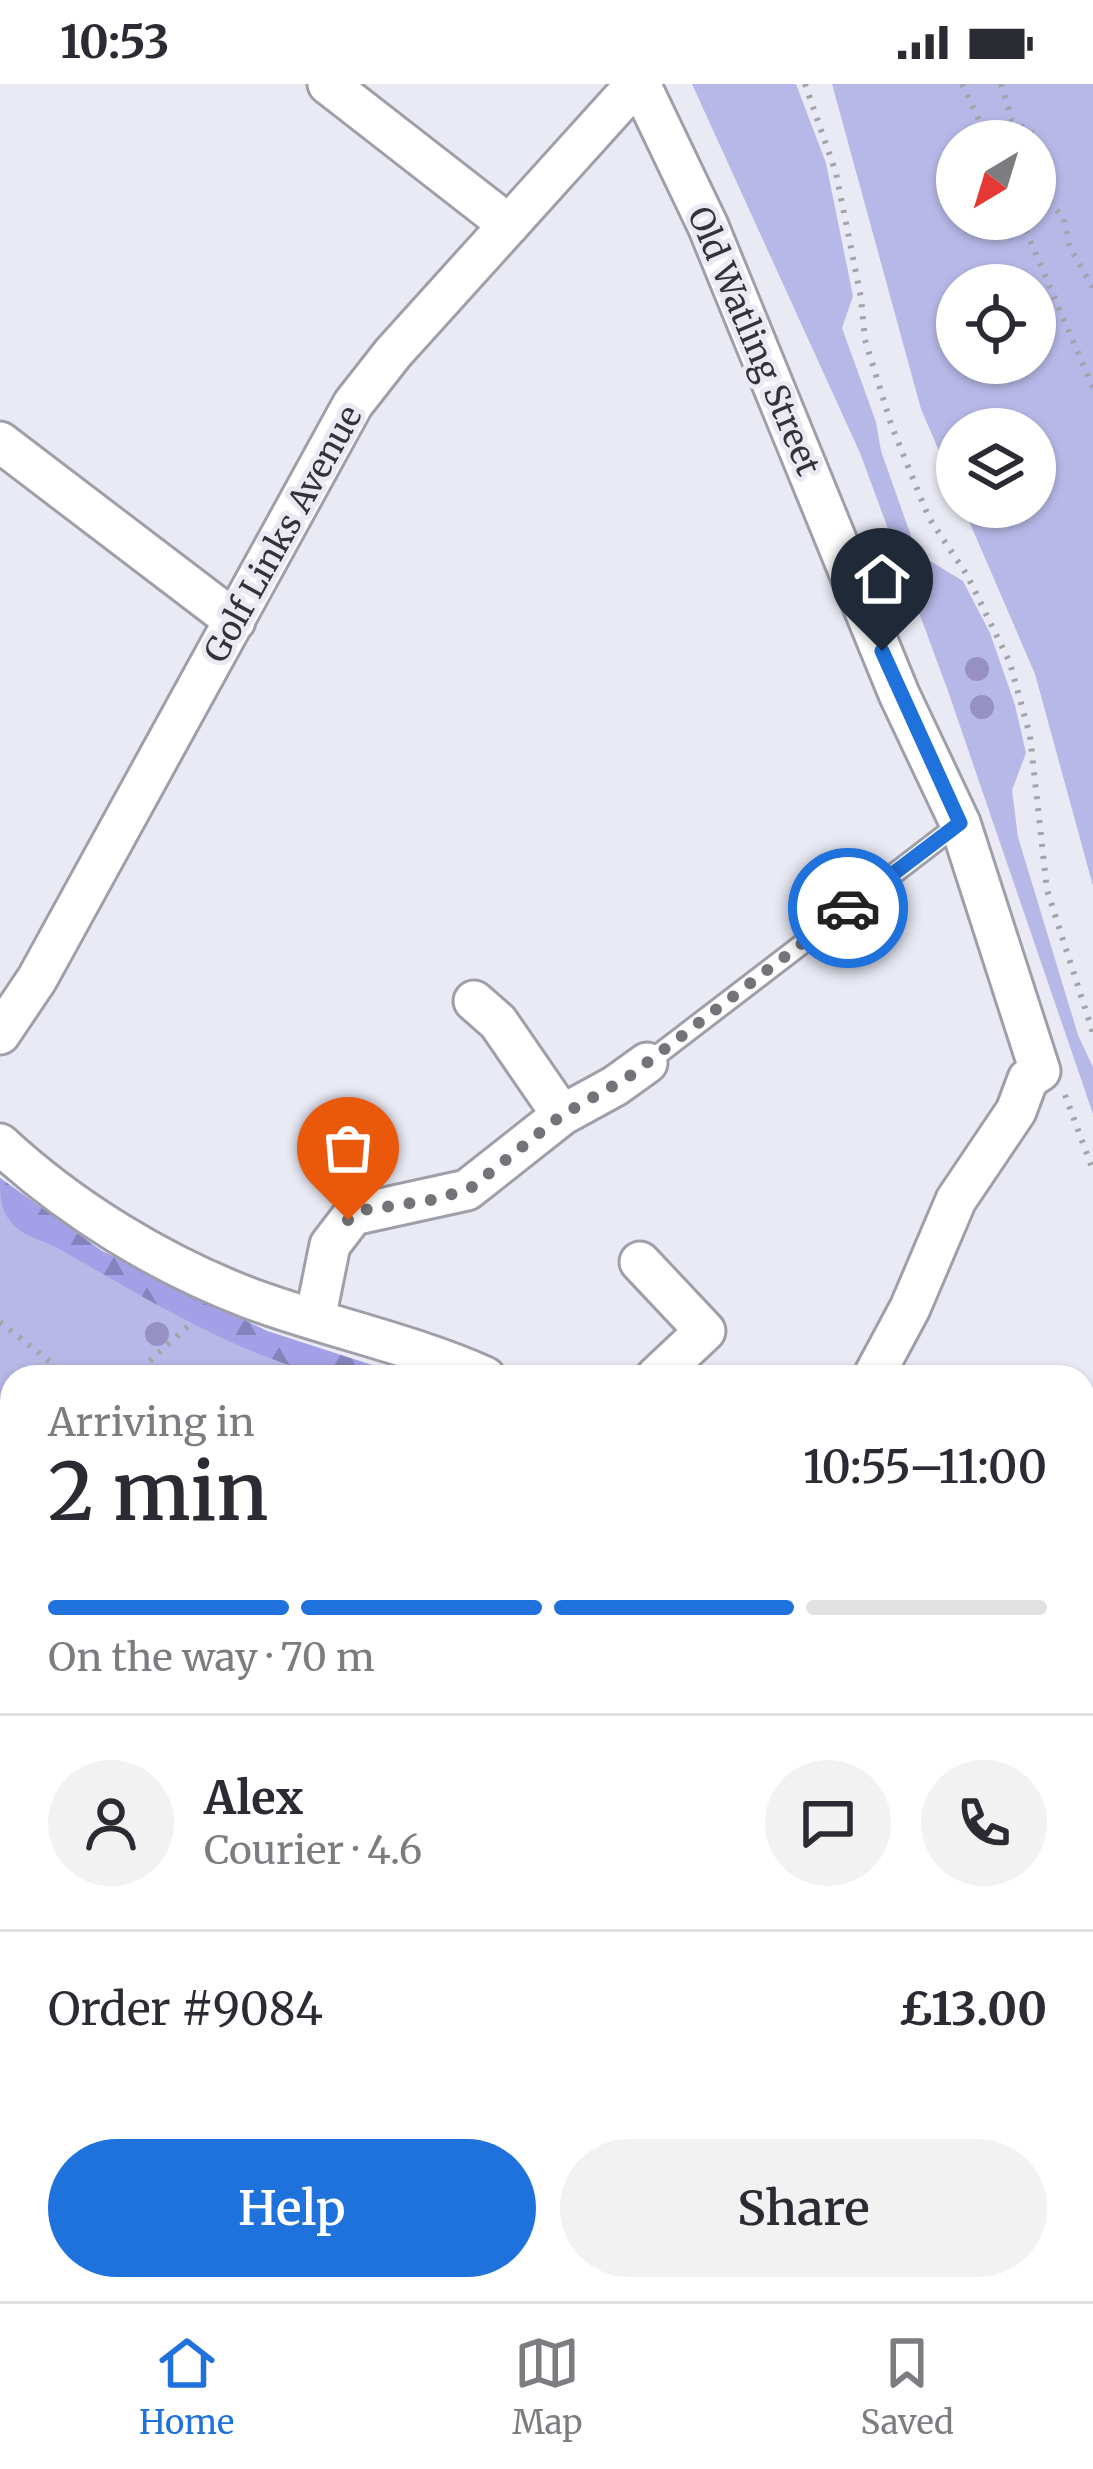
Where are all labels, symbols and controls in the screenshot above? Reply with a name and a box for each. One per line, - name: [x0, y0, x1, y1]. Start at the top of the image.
- text: 10:53: [60, 14, 169, 70]
- north arrow: [936, 120, 1056, 240]
- map controls: [936, 120, 1056, 528]
- street label: Old Watling Street: [679, 201, 829, 482]
- button: locate: [936, 264, 1056, 384]
- street label: Golf Links Avenue: [195, 398, 371, 670]
- button: layers: [936, 408, 1056, 528]
- pin: [831, 528, 933, 651]
- icon: home: [849, 546, 915, 612]
- courier: [788, 848, 908, 968]
- icon: car: [815, 875, 881, 941]
- pin: [297, 1097, 399, 1220]
- icon: bag: [315, 1115, 381, 1181]
- text: Arriving in: [48, 1398, 255, 1447]
- text: 10:55–11:00: [803, 1439, 1047, 1495]
- text: 2 min: [48, 1443, 268, 1541]
- text: On the way · 70 m: [48, 1633, 375, 1682]
- button: person: [48, 1760, 174, 1886]
- button: chat: [765, 1760, 891, 1886]
- button: phone: [921, 1760, 1047, 1886]
- text: Alex: [204, 1770, 303, 1826]
- text: Courier · 4.6: [204, 1826, 422, 1875]
- text: Order #9084: [48, 1981, 323, 2037]
- text: £13.00: [899, 1981, 1047, 2037]
- button: Help: [48, 2139, 536, 2277]
- button: Share: [560, 2139, 1047, 2277]
- tab: Home: [139, 2330, 234, 2443]
- tab: Map: [512, 2330, 582, 2443]
- tab: Saved: [860, 2330, 954, 2443]

